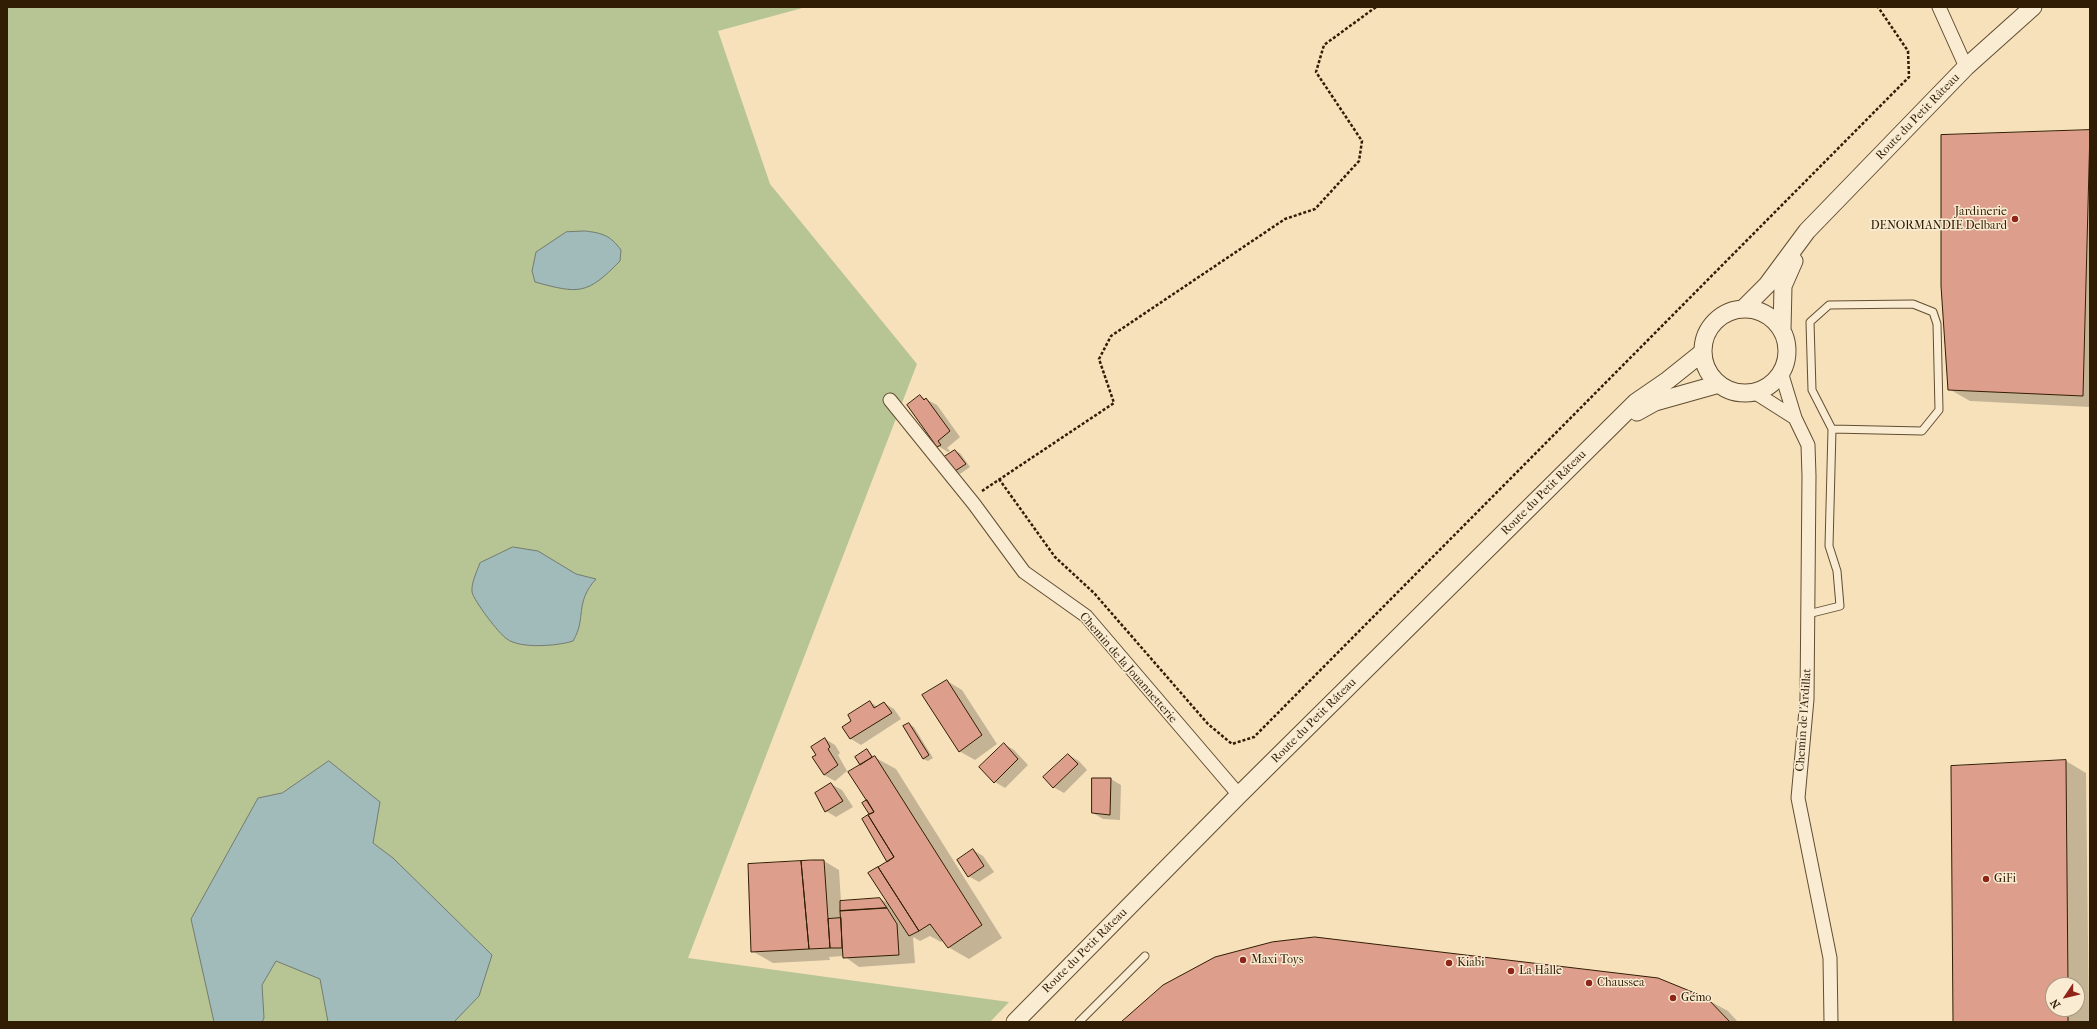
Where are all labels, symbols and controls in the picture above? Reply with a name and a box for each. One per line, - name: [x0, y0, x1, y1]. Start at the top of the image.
- street label: Route du Petit Râteau: [1873, 71, 1963, 163]
- place label: Jardinerie DENORMANDIE Delbard: [1871, 205, 2007, 233]
- marker: Jardinerie DENORMANDIE Delbard: [2010, 214, 2020, 224]
- street label: Route du Petit Râteau: [1498, 447, 1590, 539]
- street label: Chemin de la Jouannetterie: [1076, 610, 1180, 726]
- street label: Chemin de l'Ardillat: [1793, 668, 1815, 772]
- street label: Route du Petit Râteau: [1268, 675, 1360, 767]
- place label: GiFi: [1994, 872, 2016, 886]
- marker: GiFi: [1981, 874, 1991, 884]
- street label: Route du Petit Râteau: [1039, 905, 1131, 997]
- place label: Maxi Toys: [1251, 953, 1303, 967]
- marker: Maxi Toys: [1238, 955, 1248, 965]
- place label: Kiabi: [1457, 956, 1485, 970]
- marker: Kiabi: [1444, 958, 1454, 968]
- place label: La Halle: [1519, 964, 1562, 978]
- marker: La Halle: [1506, 966, 1516, 976]
- place label: Chaussea: [1597, 976, 1644, 990]
- north arrow: [2045, 977, 2085, 1017]
- marker: Chaussea: [1584, 978, 1594, 988]
- place label: Gémo: [1681, 991, 1711, 1005]
- marker: Gémo: [1668, 993, 1678, 1003]
- text: N: [2048, 996, 2063, 1011]

